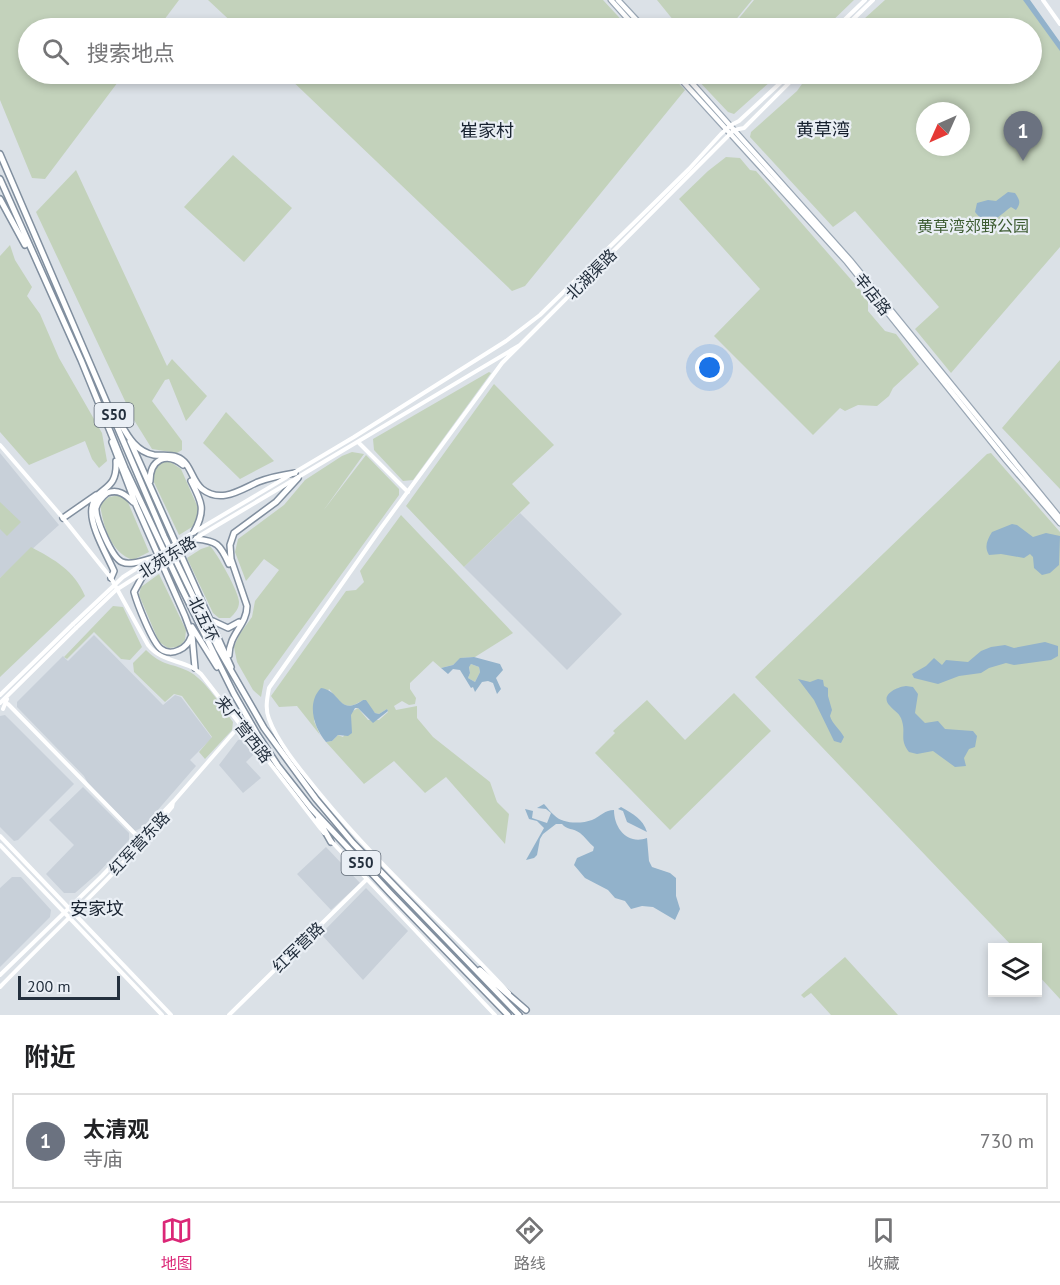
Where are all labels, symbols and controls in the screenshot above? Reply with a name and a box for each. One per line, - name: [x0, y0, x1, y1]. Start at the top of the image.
- search box: [18, 18, 1042, 84]
- icon: search: [39, 35, 72, 68]
- text: 搜索地点: [87, 39, 175, 67]
- north arrow: [916, 102, 970, 156]
- pin: 1: [1004, 112, 1042, 161]
- district label: 黄草湾: [796, 118, 850, 141]
- district label: 崔家村: [460, 119, 514, 142]
- park label: 黄草湾郊野公园: [917, 216, 1029, 236]
- street label: 北湖渠路: [561, 244, 621, 304]
- street label: 辛店路: [850, 269, 896, 319]
- your location: [695, 353, 724, 382]
- road number: S50: [94, 403, 134, 427]
- street label: 北苑东路: [135, 532, 199, 582]
- street label: 北五环: [184, 593, 224, 645]
- street label: 来广营西路: [211, 691, 277, 767]
- street label: 红军营东路: [104, 807, 174, 879]
- road number: S50: [342, 851, 380, 875]
- district label: 安家坟: [70, 897, 124, 920]
- street label: 红军营路: [268, 918, 328, 976]
- map controls: [988, 943, 1042, 997]
- button: layers: [988, 943, 1042, 997]
- scale bar: [18, 973, 120, 1000]
- text: 200 m: [27, 976, 70, 996]
- text: 附近: [24, 1040, 76, 1073]
- text: 太清观: [83, 1115, 149, 1143]
- text: 1: [40, 1128, 51, 1154]
- text: 730 m: [980, 1128, 1034, 1154]
- text: 寺庙: [83, 1146, 123, 1172]
- tab: 地图: [160, 1214, 193, 1274]
- tab: 路线: [513, 1214, 546, 1274]
- tab: 收藏: [867, 1214, 900, 1274]

